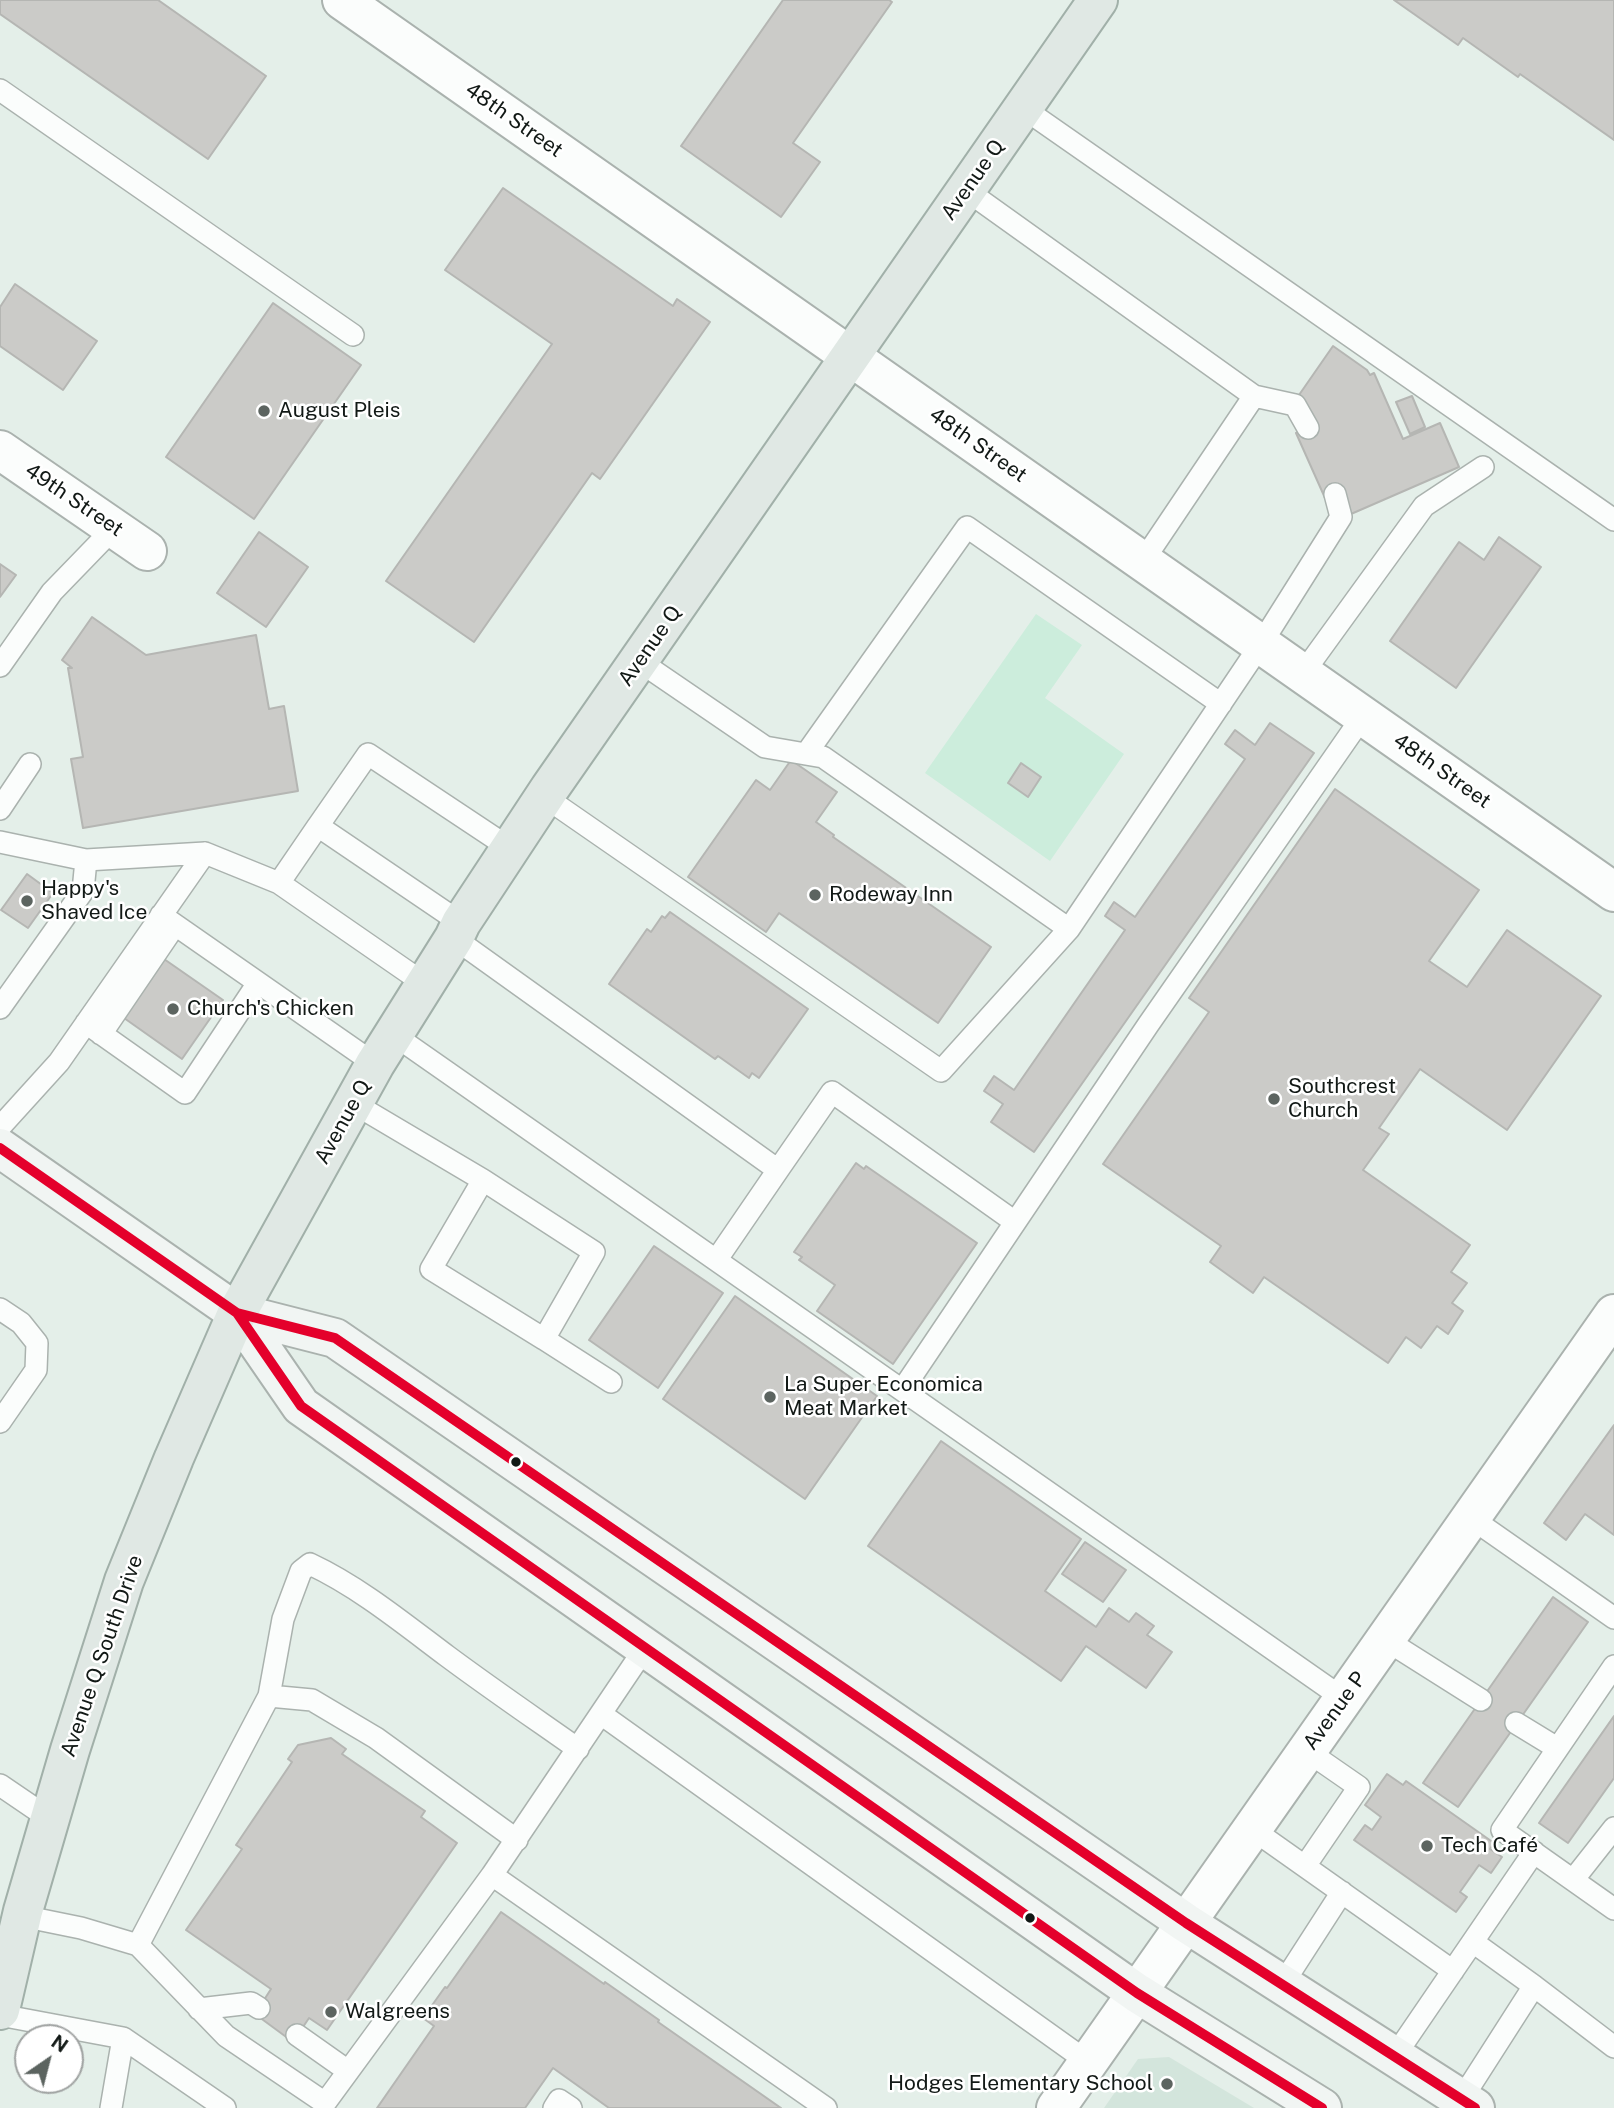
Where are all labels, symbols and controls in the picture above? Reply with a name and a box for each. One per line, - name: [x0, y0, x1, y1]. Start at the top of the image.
- street label: 48th Street: [460, 77, 568, 163]
- street label: Avenue Q: [936, 135, 1010, 225]
- place label: August Pleis: [278, 398, 400, 424]
- street label: 48th Street: [924, 402, 1032, 488]
- marker: August Pleis: [256, 403, 272, 419]
- street label: 49th Street: [20, 458, 128, 542]
- street label: Avenue Q: [613, 601, 687, 691]
- street label: 48th Street: [1388, 728, 1496, 814]
- place label: Happy's Shaved Ice: [41, 876, 147, 926]
- place label: Rodeway Inn: [829, 882, 953, 908]
- marker: Rodeway Inn: [807, 887, 823, 903]
- marker: Happy's Shaved Ice: [19, 893, 35, 909]
- place label: Church's Chicken: [187, 996, 354, 1022]
- marker: Church's Chicken: [165, 1001, 181, 1017]
- place label: Southcrest Church: [1288, 1074, 1396, 1124]
- street label: Avenue Q: [309, 1075, 377, 1169]
- marker: Southcrest Church: [1266, 1091, 1282, 1107]
- place label: La Super Economica Meat Market: [784, 1372, 983, 1422]
- marker: La Super Economica Meat Market: [762, 1389, 778, 1405]
- unlabelled marker: [509, 1455, 523, 1469]
- street label: Avenue Q South Drive: [56, 1552, 148, 1760]
- street label: Avenue P: [1298, 1667, 1372, 1755]
- place label: Tech Café: [1441, 1833, 1538, 1859]
- marker: Tech Café: [1419, 1838, 1435, 1854]
- unlabelled marker: [1023, 1911, 1037, 1925]
- place label: Walgreens: [345, 1999, 450, 2025]
- marker: Walgreens: [323, 2004, 339, 2020]
- north arrow: [14, 2024, 84, 2094]
- text: N: [47, 2030, 72, 2057]
- place label: Hodges Elementary School: [888, 2071, 1153, 2097]
- marker: Hodges Elementary School: [1159, 2076, 1175, 2092]

